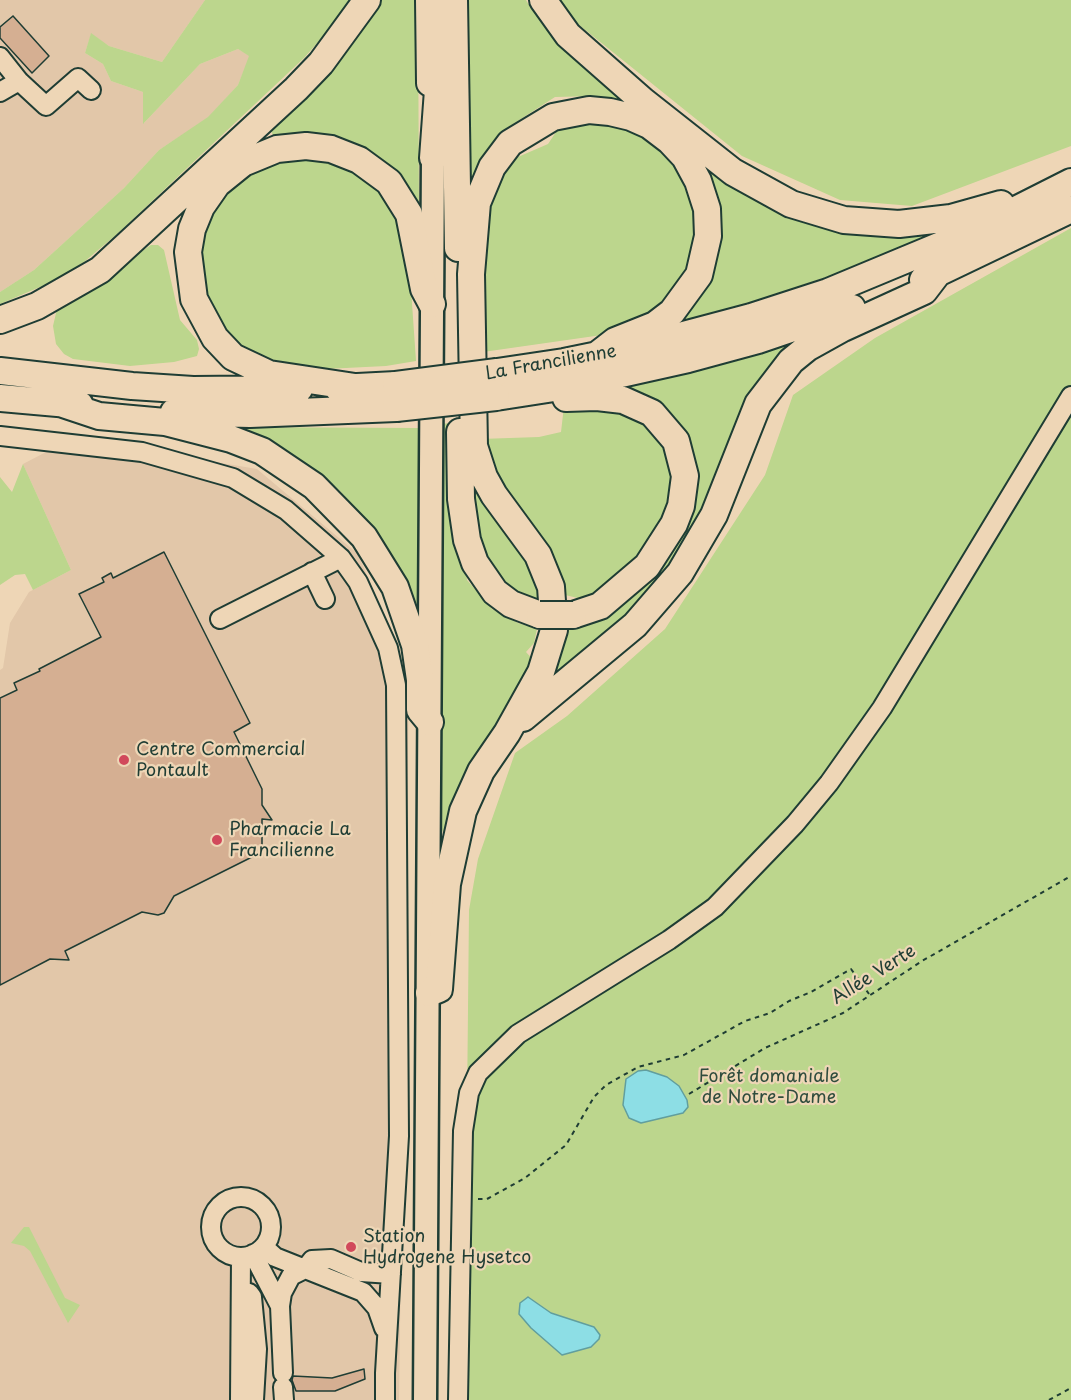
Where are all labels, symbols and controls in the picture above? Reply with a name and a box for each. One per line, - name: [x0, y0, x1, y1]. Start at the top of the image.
- street label: La Francilienne: [484, 341, 618, 385]
- place label: Centre Commercial Pontault: [136, 739, 306, 782]
- marker: Centre Commercial Pontault: [117, 753, 131, 767]
- place label: Pharmacie La Francilienne: [229, 819, 351, 862]
- marker: Pharmacie La Francilienne: [210, 833, 224, 847]
- street label: Allée Verte: [828, 941, 920, 1009]
- park label: Forêt domaniale de Notre-Dame: [698, 1066, 840, 1108]
- place label: Station Hydrogene Hysetco: [363, 1226, 531, 1268]
- marker: Station Hydrogene Hysetco: [344, 1240, 358, 1254]

